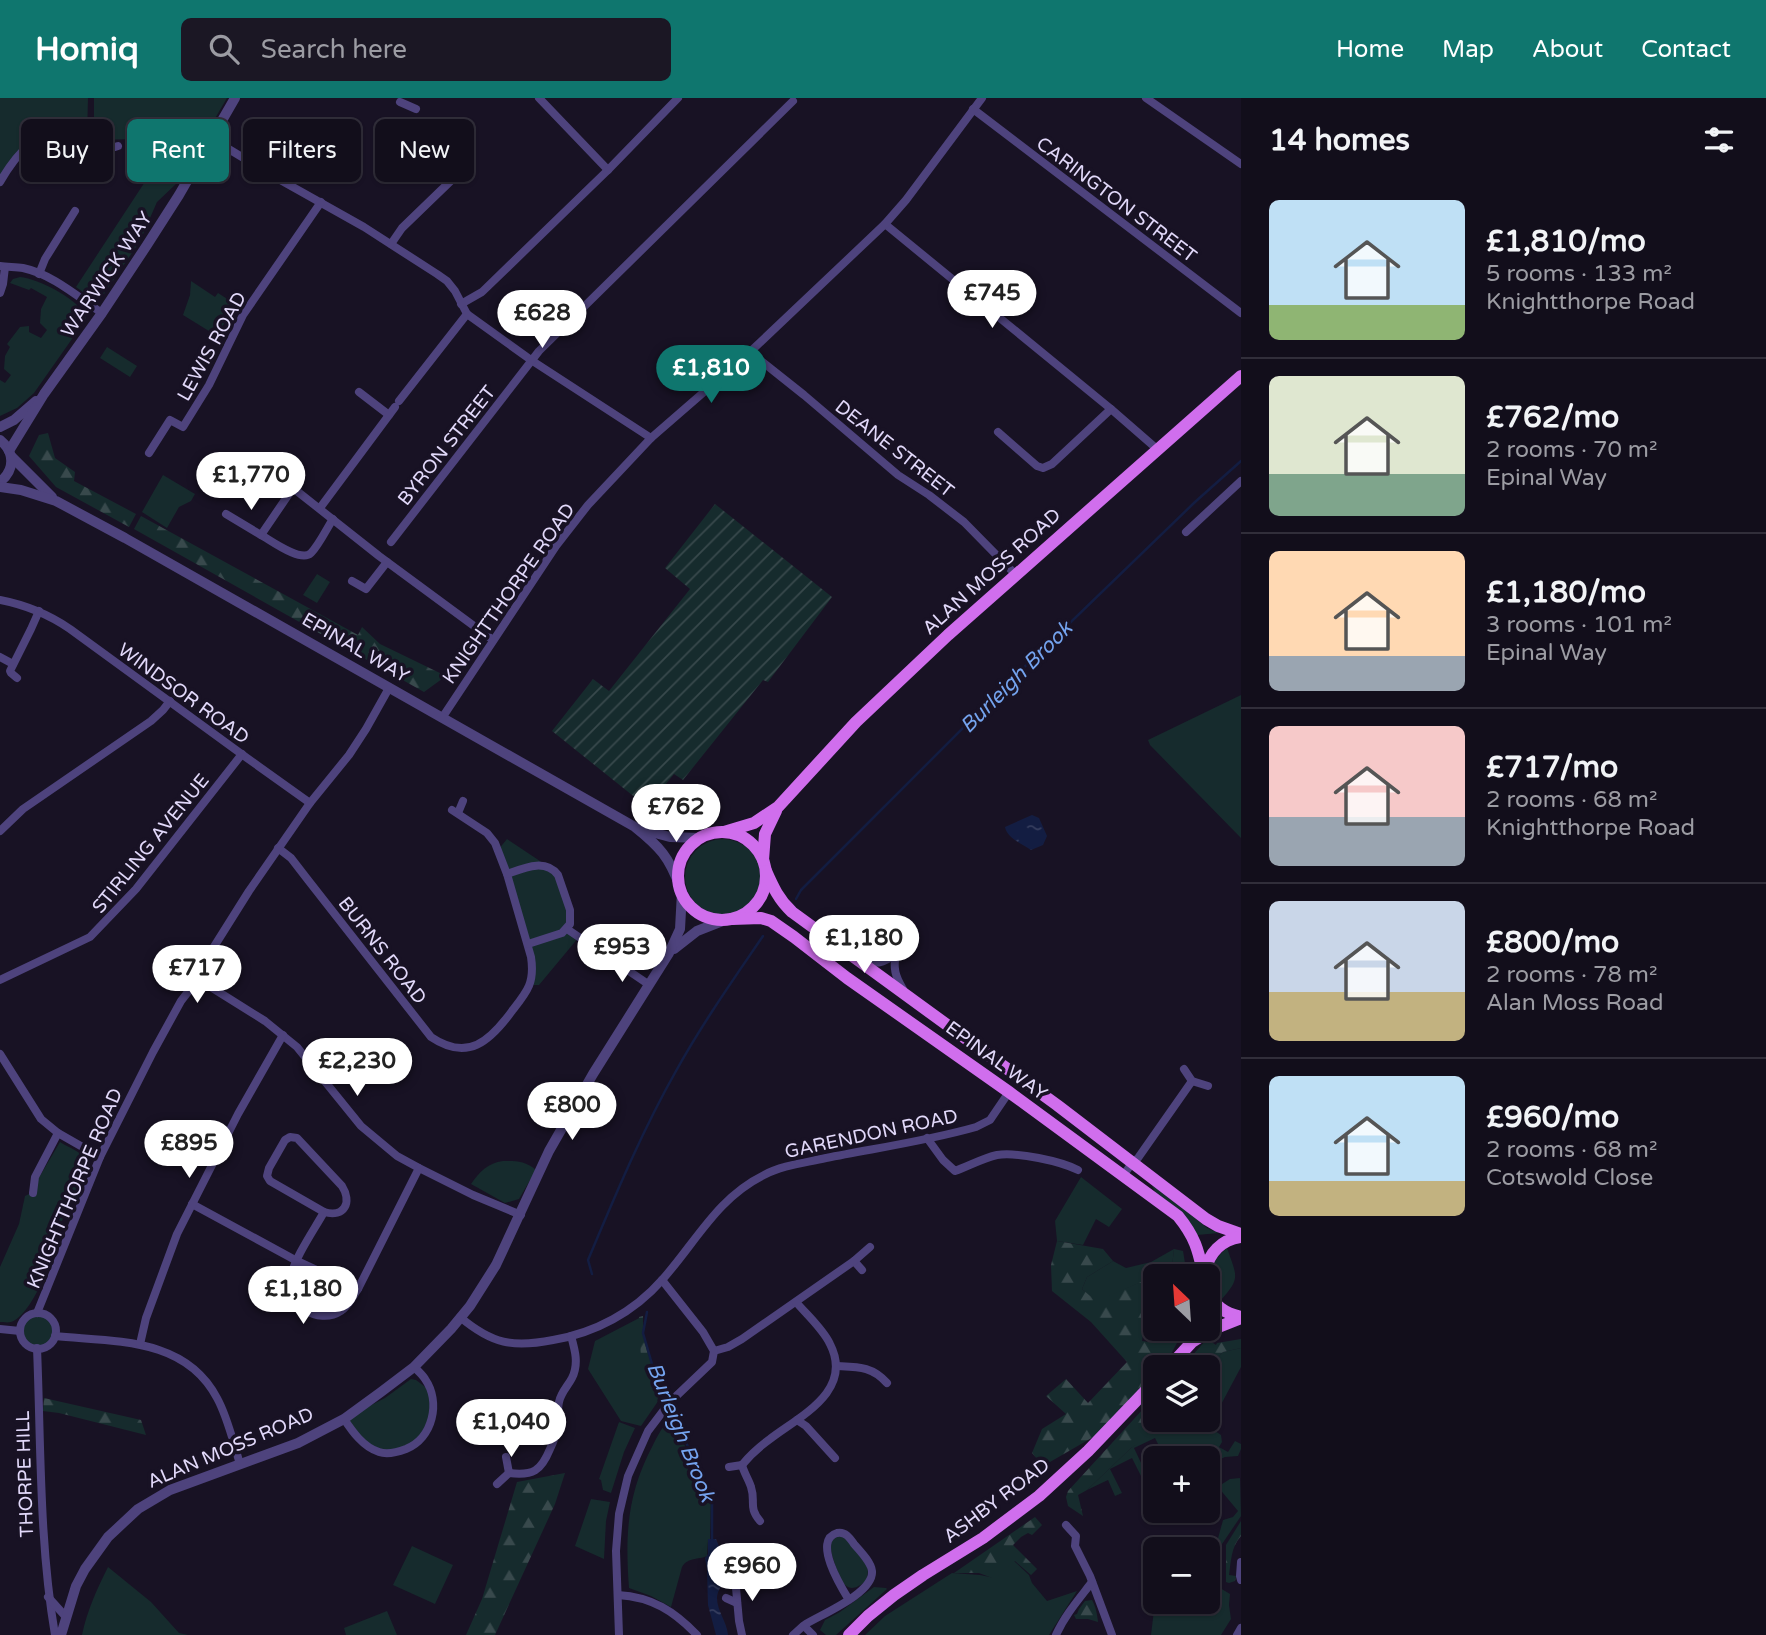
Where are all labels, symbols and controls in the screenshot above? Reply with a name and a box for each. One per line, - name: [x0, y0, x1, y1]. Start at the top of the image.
- search box: [181, 18, 671, 81]
- text: Homiq: [35, 30, 139, 69]
- icon: search: [205, 30, 243, 68]
- text: Search here: [261, 34, 407, 65]
- text: Home: [1336, 35, 1404, 64]
- text: Map: [1442, 35, 1494, 64]
- text: About: [1532, 35, 1603, 64]
- text: Contact: [1641, 35, 1731, 64]
- chip: Buy: [21, 119, 113, 182]
- chip: Rent: [127, 119, 229, 182]
- chip: Filters: [243, 119, 361, 182]
- chip: New: [375, 119, 474, 182]
- icon: filters: [1700, 121, 1738, 159]
- text: 14 homes: [1269, 122, 1410, 159]
- street label: CARINGTON STREET: [1032, 132, 1201, 267]
- street label: WARWICK WAY: [57, 208, 157, 342]
- text: £1,810/mo: [1486, 223, 1646, 260]
- icon: home: [1325, 228, 1409, 312]
- text: 5 rooms · 133 m²: [1486, 260, 1672, 288]
- pin: £745: [951, 271, 1033, 330]
- text: £745: [963, 279, 1021, 307]
- street label: LEWIS ROAD: [173, 288, 251, 405]
- text: Knightthorpe Road: [1486, 288, 1695, 316]
- pin: £628: [501, 290, 583, 350]
- text: £628: [513, 299, 571, 327]
- pin: £1,810: [654, 345, 768, 405]
- text: £1,810: [672, 354, 750, 382]
- street label: BYRON STREET: [393, 381, 501, 510]
- street label: DEANE STREET: [831, 396, 959, 502]
- text: £762/mo: [1486, 399, 1619, 436]
- icon: home: [1325, 404, 1409, 488]
- text: 2 rooms · 70 m²: [1486, 436, 1657, 464]
- pin: £1,770: [194, 452, 308, 512]
- text: £1,770: [212, 461, 290, 489]
- text: Epinal Way: [1486, 464, 1607, 492]
- street label: KNIGHTTHORPE ROAD: [438, 499, 580, 688]
- street label: ALAN MOSS ROAD: [918, 504, 1065, 640]
- text: £1,180/mo: [1486, 574, 1646, 611]
- icon: home: [1325, 579, 1409, 663]
- street label: EPINAL WAY: [298, 608, 413, 687]
- text: 3 rooms · 101 m²: [1486, 611, 1672, 639]
- water label: Burleigh Brook: [955, 615, 1079, 739]
- street label: WINDSOR ROAD: [113, 639, 253, 749]
- text: Epinal Way: [1486, 639, 1607, 667]
- text: £717/mo: [1486, 749, 1618, 786]
- icon: home: [1325, 754, 1409, 838]
- street label: STIRLING AVENUE: [88, 770, 214, 918]
- pin: £762: [635, 784, 717, 844]
- text: 2 rooms · 68 m²: [1486, 786, 1657, 814]
- text: £762: [647, 793, 705, 821]
- text: Knightthorpe Road: [1486, 814, 1695, 842]
- street label: BURNS ROAD: [333, 893, 431, 1009]
- pin: £1,180: [807, 916, 921, 975]
- pin: £953: [581, 924, 663, 984]
- text: £1,180: [825, 924, 903, 952]
- text: £800/mo: [1486, 924, 1619, 961]
- icon: home: [1325, 929, 1409, 1013]
- text: £953: [593, 933, 651, 961]
- pin: £717: [156, 946, 238, 1005]
- text: £717: [168, 954, 226, 982]
- text: 2 rooms · 78 m²: [1486, 961, 1657, 989]
- text: Alan Moss Road: [1486, 989, 1663, 1017]
- street label: EPINAL WAY: [941, 1017, 1051, 1105]
- pin: £2,230: [300, 1038, 414, 1098]
- text: £2,230: [318, 1047, 396, 1075]
- pin: £800: [531, 1082, 613, 1142]
- street label: KNIGHTTHORPE ROAD: [23, 1085, 127, 1292]
- text: £800: [543, 1091, 601, 1119]
- text: £960/mo: [1486, 1099, 1619, 1136]
- icon: home: [1325, 1104, 1409, 1188]
- street label: GARENDON ROAD: [783, 1105, 960, 1163]
- pin: £895: [148, 1121, 230, 1180]
- text: £895: [160, 1129, 218, 1157]
- text: 2 rooms · 68 m²: [1486, 1136, 1657, 1164]
- text: Cotswold Close: [1486, 1164, 1653, 1192]
- north arrow: [1143, 1264, 1220, 1340]
- map controls: [1143, 1264, 1220, 1614]
- pin: £1,180: [246, 1266, 360, 1326]
- text: £1,180: [264, 1275, 342, 1303]
- button: layers: [1143, 1355, 1220, 1432]
- water label: Burleigh Brook: [641, 1359, 720, 1507]
- pin: £1,040: [454, 1400, 568, 1459]
- street label: ALAN MOSS ROAD: [144, 1403, 317, 1493]
- text: £1,040: [472, 1408, 550, 1436]
- street label: THORPE HILL: [12, 1410, 38, 1537]
- button: +: [1143, 1446, 1220, 1523]
- street label: ASHBY ROAD: [939, 1454, 1054, 1548]
- button: −: [1143, 1537, 1220, 1614]
- pin: £960: [711, 1544, 793, 1603]
- text: £960: [723, 1552, 781, 1580]

